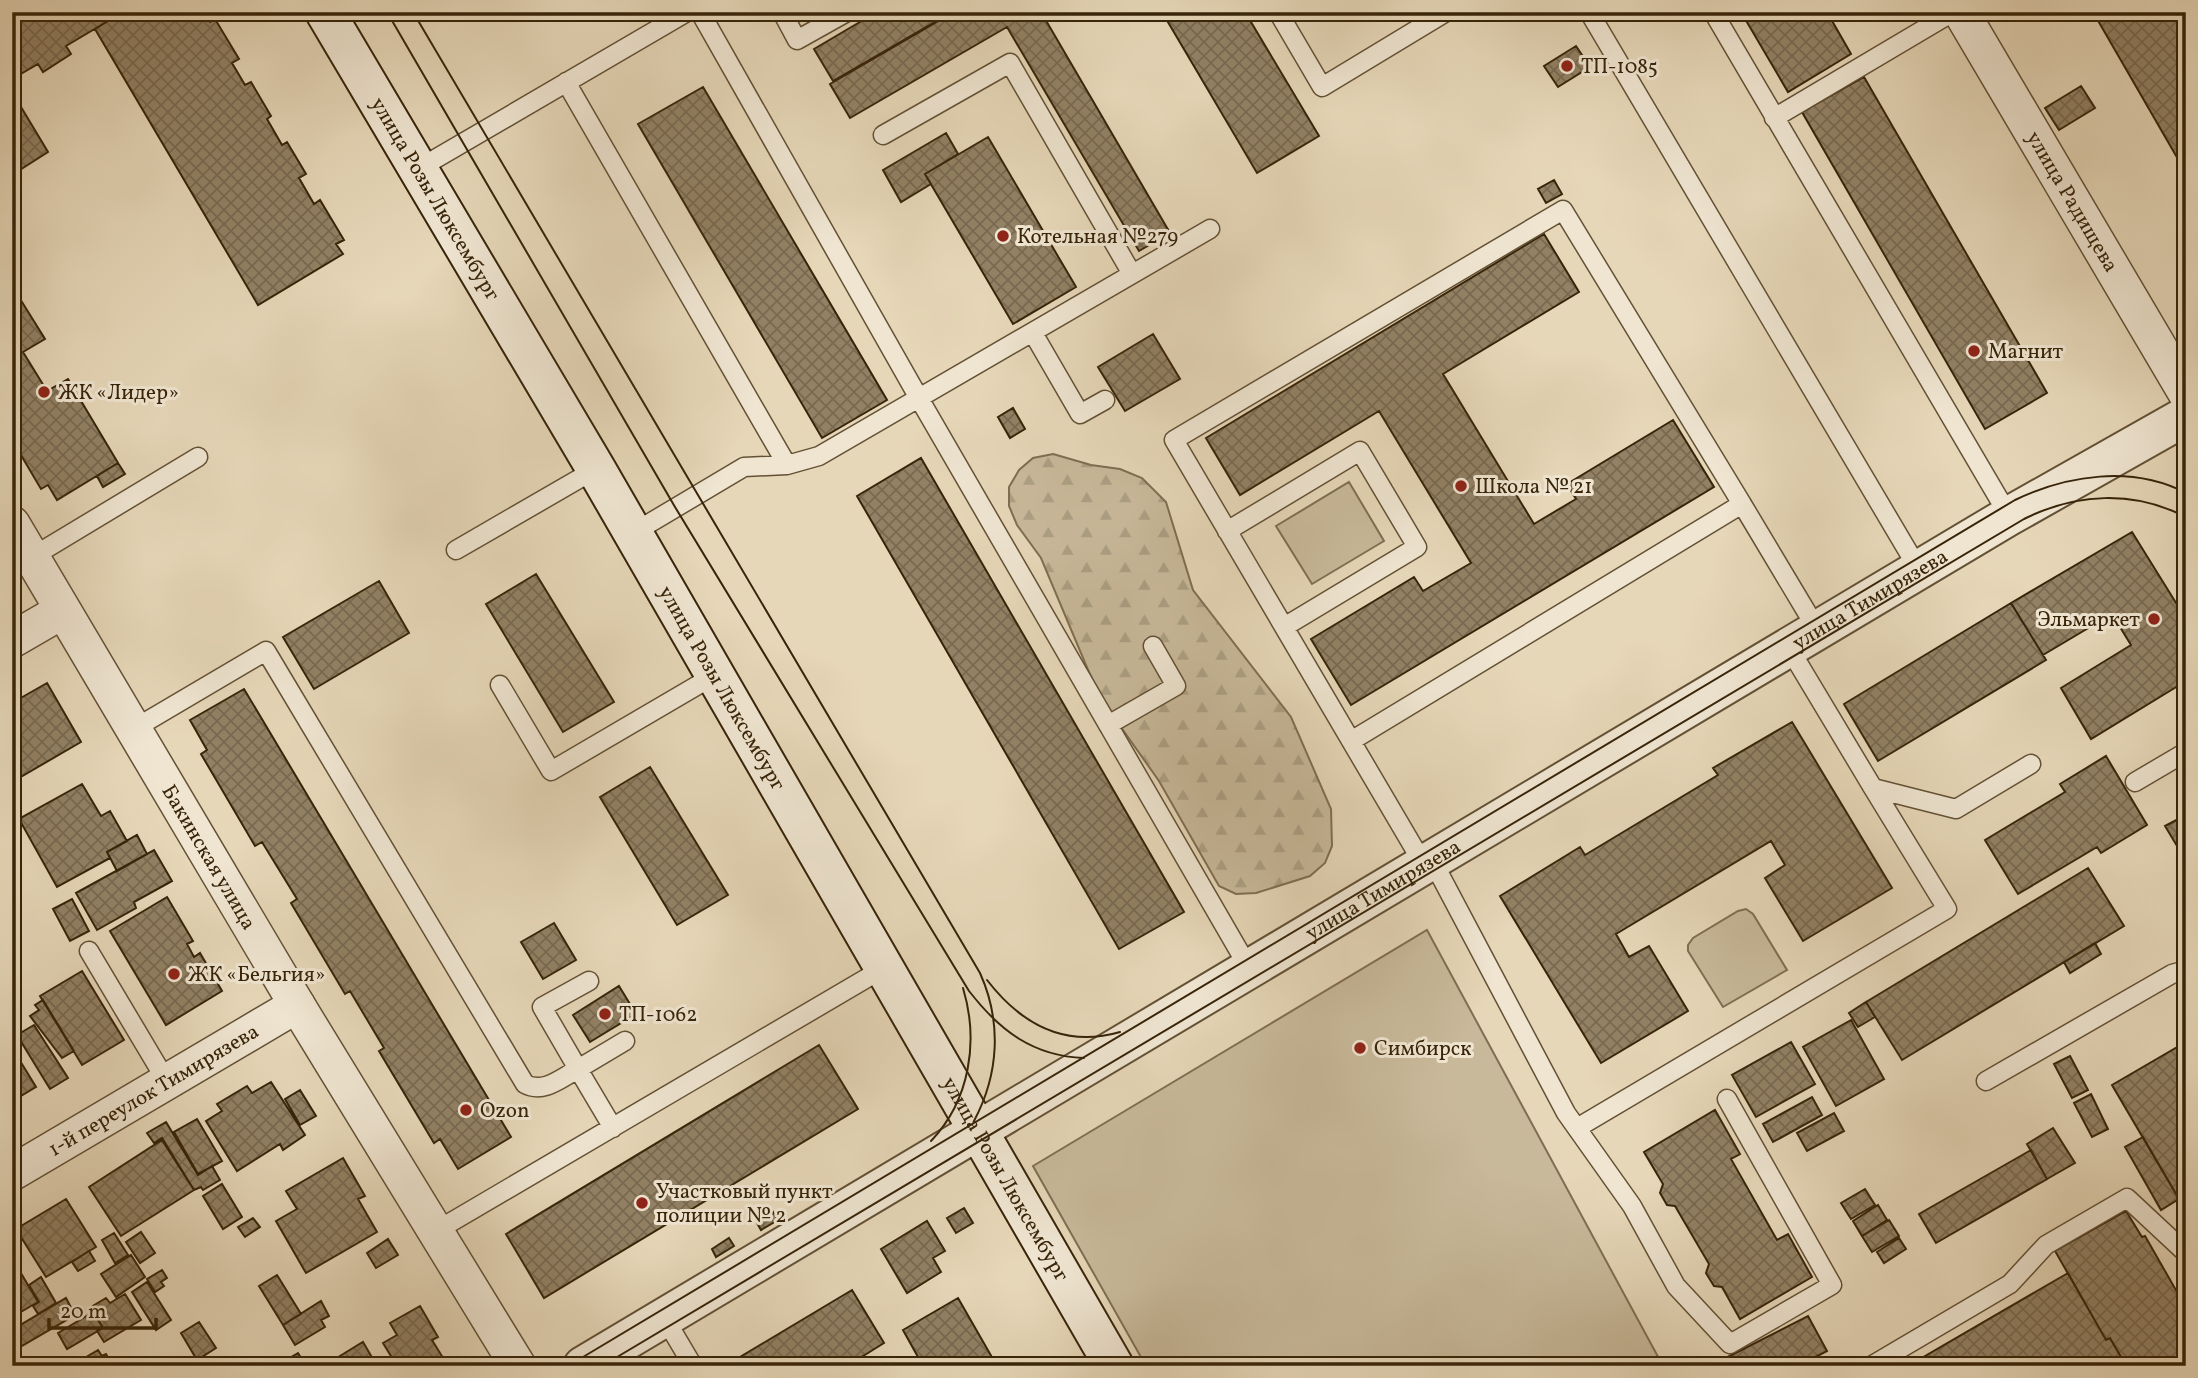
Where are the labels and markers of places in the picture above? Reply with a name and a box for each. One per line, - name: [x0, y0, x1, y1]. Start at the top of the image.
- place label: ТП-1085: [1581, 53, 1658, 82]
- marker: ТП-1085: [1559, 58, 1575, 74]
- place label: Котельная №279: [1017, 223, 1178, 252]
- marker: Котельная №279: [995, 228, 1011, 244]
- place label: Магнит: [1988, 338, 2064, 367]
- marker: Магнит: [1966, 343, 1982, 359]
- place label: ЖК «Лидер»: [58, 379, 179, 408]
- marker: ЖК «Лидер»: [36, 384, 52, 400]
- place label: Школа № 21: [1475, 473, 1593, 502]
- marker: Школа № 21: [1453, 478, 1469, 494]
- place label: Эльмаркет: [2038, 606, 2140, 635]
- marker: Эльмаркет: [2146, 611, 2162, 627]
- place label: ЖК «Бельгия»: [188, 961, 325, 990]
- marker: ЖК «Бельгия»: [166, 966, 182, 982]
- place label: ТП-1062: [619, 1001, 697, 1030]
- marker: ТП-1062: [597, 1006, 613, 1022]
- place label: Симбирск: [1374, 1035, 1471, 1064]
- marker: Симбирск: [1352, 1040, 1368, 1056]
- place label: Ozon: [480, 1097, 530, 1126]
- marker: Ozon: [458, 1102, 474, 1118]
- place label: Участковый пункт полиции № 2: [656, 1178, 833, 1231]
- marker: Участковый пункт полиции № 2: [634, 1195, 650, 1211]

